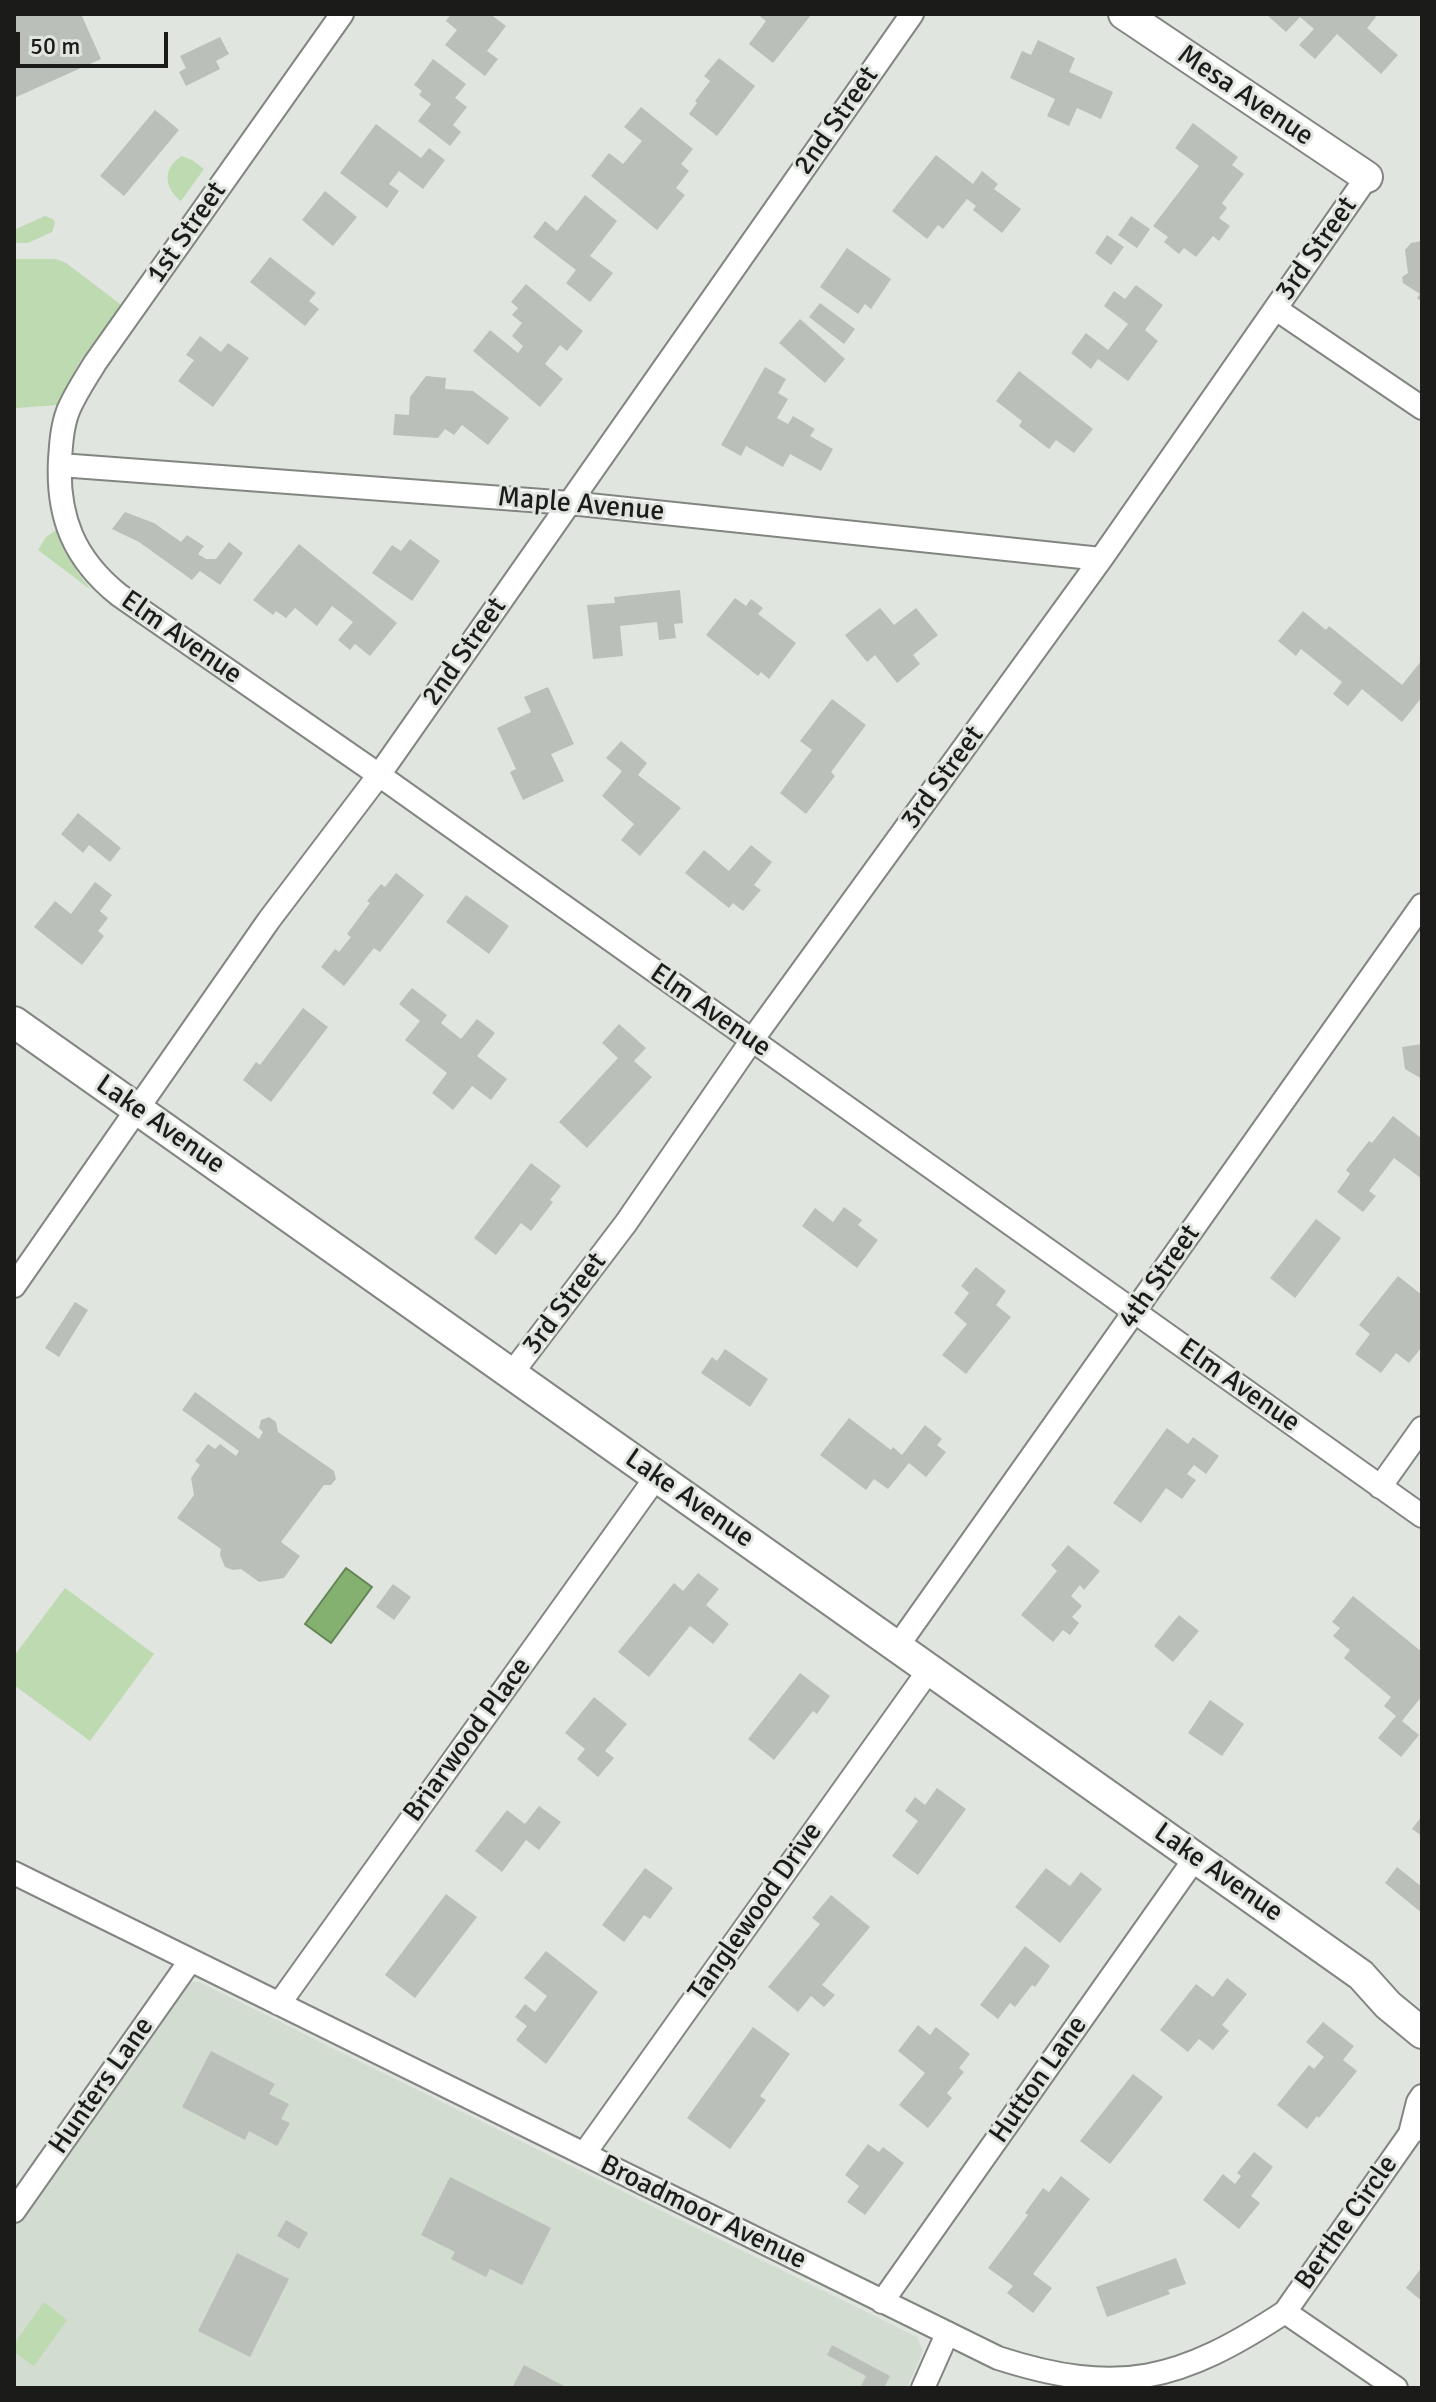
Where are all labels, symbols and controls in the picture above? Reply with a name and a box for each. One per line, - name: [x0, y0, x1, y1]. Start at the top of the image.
- scale bar: [20, 16, 172, 66]
- text: 50 m: [30, 31, 80, 61]
- street label: Mesa Avenue: [1171, 38, 1319, 154]
- street label: 2nd Street: [788, 60, 886, 182]
- street label: 1st Street: [140, 176, 234, 290]
- street label: 3rd Street: [1269, 191, 1365, 307]
- street label: Maple Avenue: [496, 481, 666, 529]
- street label: Elm Avenue: [114, 584, 248, 692]
- street label: 2nd Street: [416, 591, 514, 713]
- street label: 3rd Street: [894, 720, 992, 836]
- street label: Elm Avenue: [643, 957, 777, 1065]
- street label: Lake Avenue: [89, 1068, 231, 1182]
- street label: 4th Street: [1112, 1219, 1208, 1335]
- street label: 3rd Street: [516, 1246, 614, 1362]
- street label: Elm Avenue: [1172, 1332, 1306, 1440]
- street label: Lake Avenue: [618, 1442, 760, 1556]
- street label: Briarwood Place: [397, 1651, 539, 1829]
- street label: Tanglewood Drive: [682, 1816, 830, 2008]
- street label: Lake Avenue: [1147, 1816, 1289, 1930]
- street label: Hutton Lane: [983, 2010, 1095, 2150]
- street label: Hunters Lane: [42, 2011, 162, 2161]
- street label: Broadmoor Avenue: [594, 2149, 812, 2277]
- street label: Berthe Circle: [1288, 2149, 1406, 2297]

